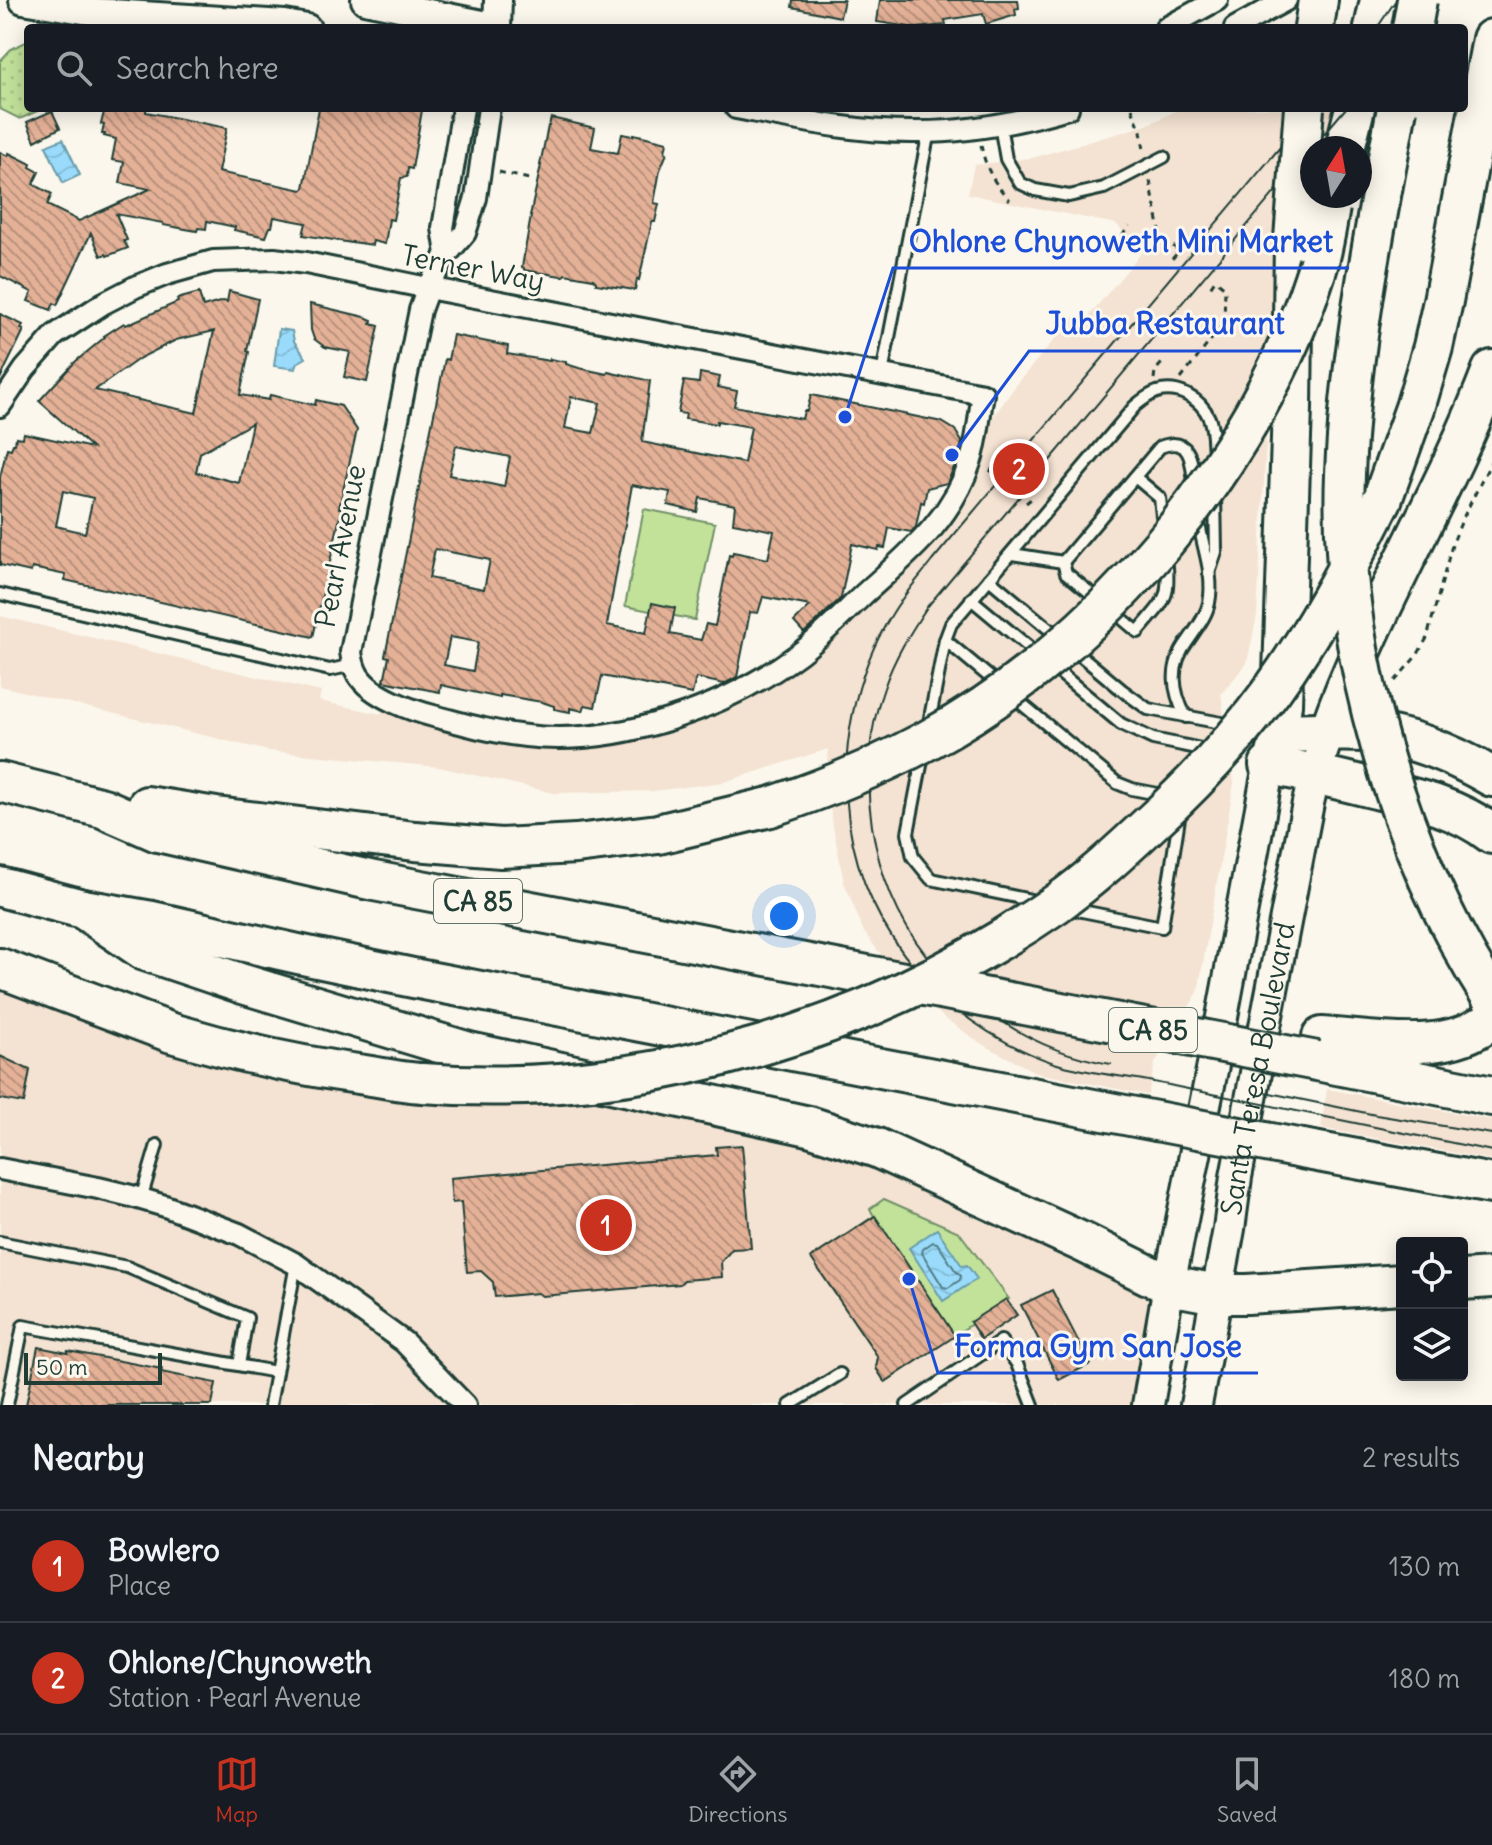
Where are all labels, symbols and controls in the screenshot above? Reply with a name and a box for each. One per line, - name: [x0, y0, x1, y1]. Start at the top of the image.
- search box: [24, 24, 1468, 112]
- icon: search: [52, 46, 96, 90]
- text: Search here: [116, 49, 279, 87]
- north arrow: [1300, 136, 1372, 208]
- callout: Ohlone Chynoweth Mini Market: [893, 214, 1349, 268]
- text: Ohlone Chynoweth Mini Market: [909, 222, 1333, 260]
- street label: Terner Way: [398, 237, 548, 299]
- callout: Jubba Restaurant: [1029, 297, 1301, 351]
- text: Jubba Restaurant: [1045, 304, 1285, 342]
- pin: 2: [993, 439, 1045, 499]
- street label: Pearl Avenue: [307, 462, 373, 630]
- road number: CA 85: [434, 879, 522, 923]
- your location: [764, 896, 804, 936]
- street label: Santa Teresa Boulevard: [1213, 919, 1303, 1217]
- road number: CA 85: [1109, 1008, 1197, 1052]
- pin: 1: [580, 1195, 632, 1255]
- map controls: [1396, 1237, 1468, 1381]
- button: locate: [1396, 1237, 1468, 1309]
- button: layers: [1396, 1309, 1468, 1381]
- callout: Forma Gym San Jose: [938, 1319, 1258, 1373]
- text: Forma Gym San Jose: [954, 1327, 1242, 1365]
- scale bar: [24, 1349, 162, 1385]
- text: 50 m: [36, 1353, 88, 1381]
- text: Nearby: [32, 1436, 145, 1479]
- text: 2 results: [1362, 1441, 1460, 1474]
- text: Bowlero: [108, 1531, 220, 1569]
- text: 1: [53, 1550, 63, 1583]
- text: 130 m: [1389, 1550, 1460, 1583]
- text: Place: [108, 1569, 171, 1602]
- text: Ohlone/Chynoweth: [108, 1643, 372, 1681]
- text: 2: [51, 1662, 65, 1695]
- text: 180 m: [1389, 1662, 1460, 1695]
- text: Station · Pearl Avenue: [108, 1681, 361, 1714]
- tab: Map: [215, 1752, 259, 1828]
- tab: Directions: [688, 1752, 788, 1828]
- tab: Saved: [1217, 1752, 1277, 1828]

